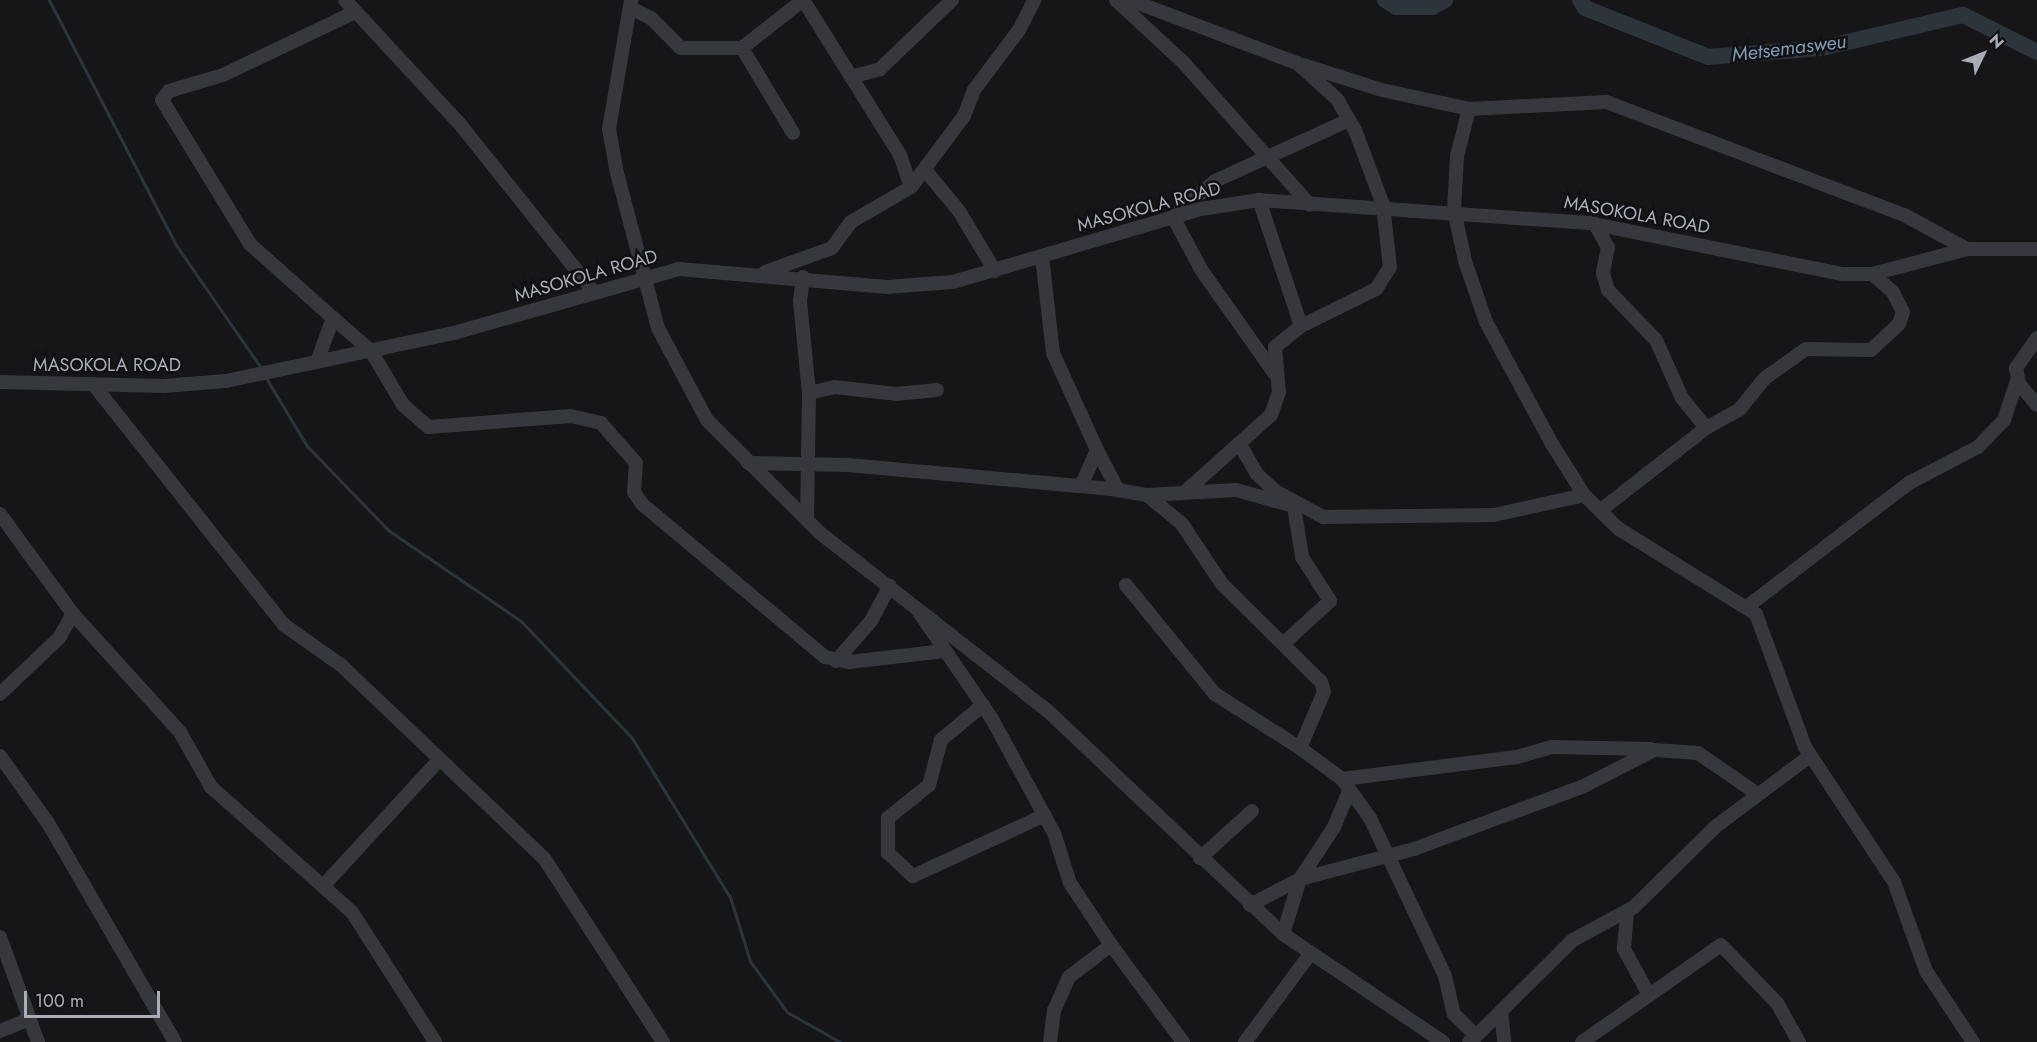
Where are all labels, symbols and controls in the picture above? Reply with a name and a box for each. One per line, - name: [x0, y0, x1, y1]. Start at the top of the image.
- north arrow: [1953, 24, 2013, 84]
- water label: Metsemasweu: [1730, 29, 1848, 67]
- text: N: [1984, 29, 2009, 54]
- street label: MASOKOLA ROAD: [1075, 177, 1223, 237]
- street label: MASOKOLA ROAD: [1562, 192, 1712, 238]
- street label: MASOKOLA ROAD: [512, 245, 660, 307]
- street label: MASOKOLA ROAD: [33, 354, 181, 376]
- scale bar: [27, 979, 164, 1017]
- text: 100 m: [35, 988, 84, 1014]

